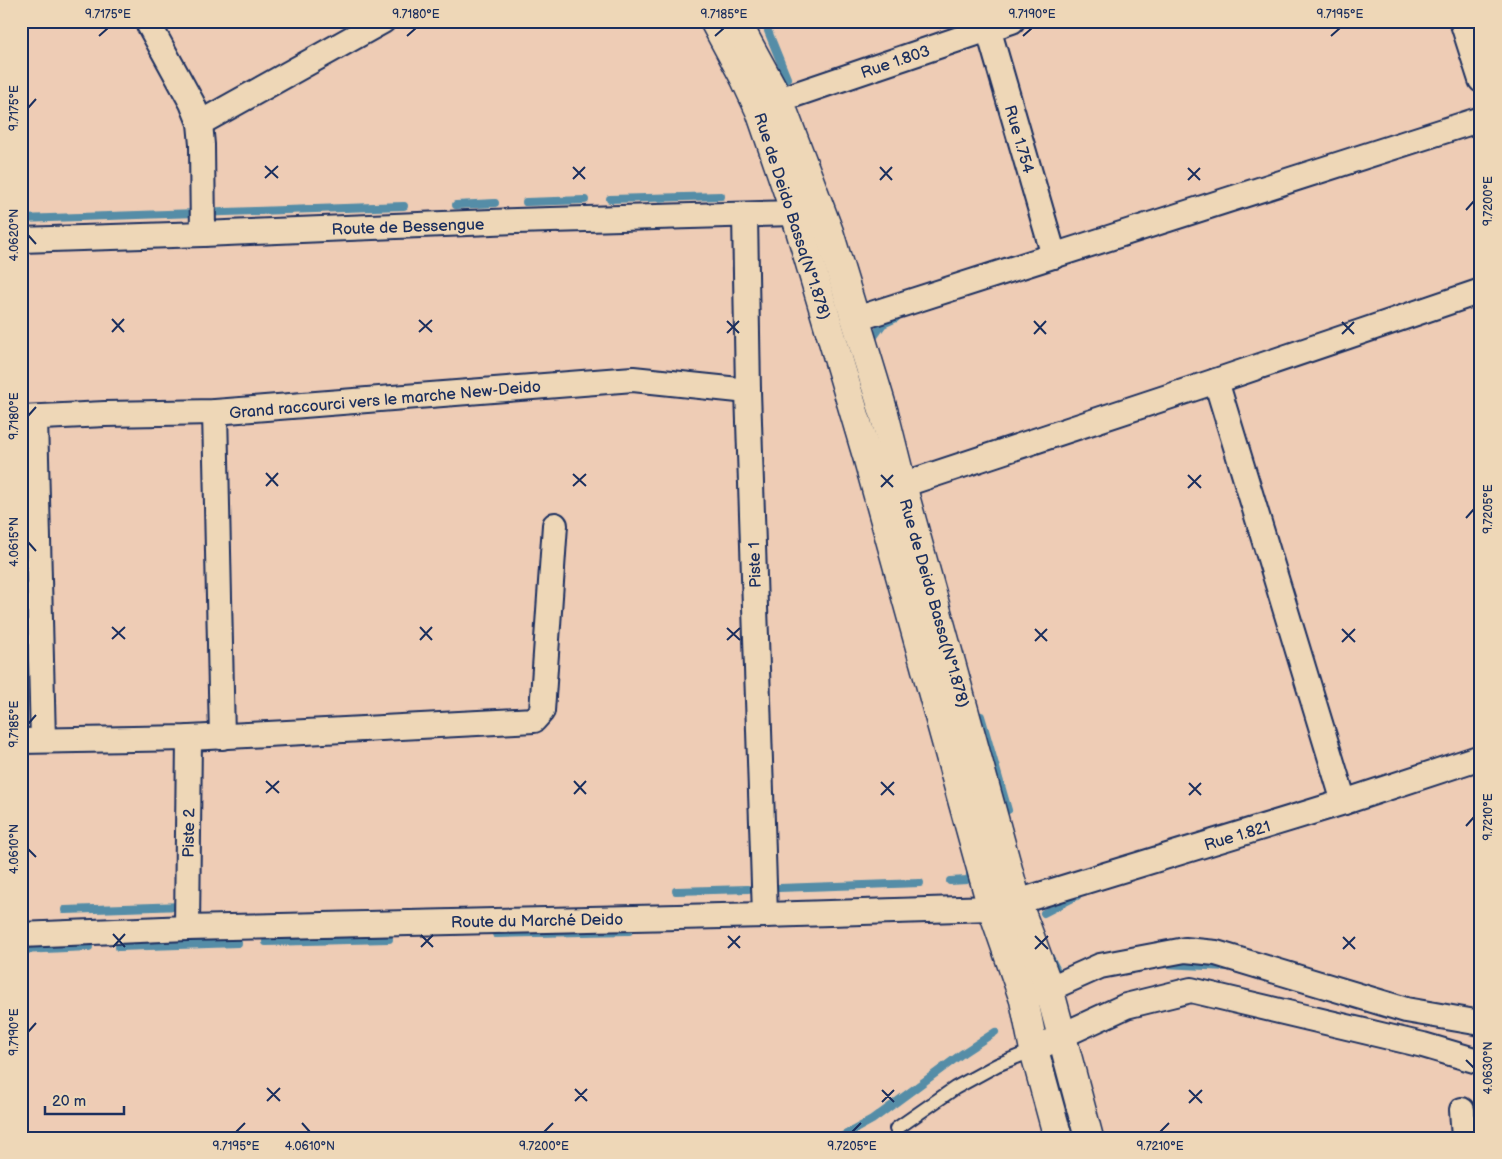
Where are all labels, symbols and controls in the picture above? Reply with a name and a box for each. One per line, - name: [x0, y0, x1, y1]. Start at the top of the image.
- text: 9.7175°E: [85, 7, 131, 22]
- text: 9.7180°E: [392, 7, 440, 22]
- text: 9.7185°E: [701, 7, 748, 22]
- text: 9.7190°E: [1008, 7, 1056, 22]
- text: 9.7195°E: [1317, 7, 1364, 22]
- street label: Rue 1.803: [858, 42, 933, 83]
- text: 9.7175°E: [7, 85, 22, 131]
- street label: Rue 1.754: [1000, 103, 1037, 176]
- street label: Rue de Deido Bassa(N°1.878): [749, 111, 834, 322]
- text: 9.7200°E: [1481, 176, 1496, 226]
- text: 4.0620°N: [7, 209, 22, 261]
- street label: Route de Bessengue: [331, 215, 485, 240]
- street label: Grand raccourci vers le marche New-Deido: [229, 377, 542, 424]
- text: 9.7180°E: [7, 392, 22, 440]
- text: 9.7205°E: [1481, 484, 1496, 534]
- street label: Rue de Deido Bassa(N°1.878): [895, 497, 972, 710]
- text: 4.0615°N: [7, 517, 22, 567]
- street label: Piste 1: [745, 542, 766, 588]
- text: 9.7185°E: [7, 700, 22, 747]
- text: 9.7210°E: [1481, 793, 1496, 841]
- street label: Piste 2: [180, 808, 199, 858]
- street label: Rue 1.821: [1202, 817, 1273, 855]
- text: 4.0610°N: [7, 824, 22, 874]
- street label: Route du Marché Deido: [451, 910, 623, 933]
- text: 9.7190°E: [7, 1008, 22, 1056]
- text: 4.0630°N: [1481, 1041, 1496, 1095]
- scale bar: [45, 1084, 124, 1116]
- text: 20 m: [52, 1092, 86, 1111]
- text: 9.7195°E: [213, 1139, 260, 1154]
- text: 4.0610°N: [285, 1139, 335, 1154]
- text: 9.7200°E: [519, 1139, 569, 1154]
- text: 9.7205°E: [827, 1139, 877, 1154]
- text: 9.7210°E: [1136, 1139, 1184, 1154]

